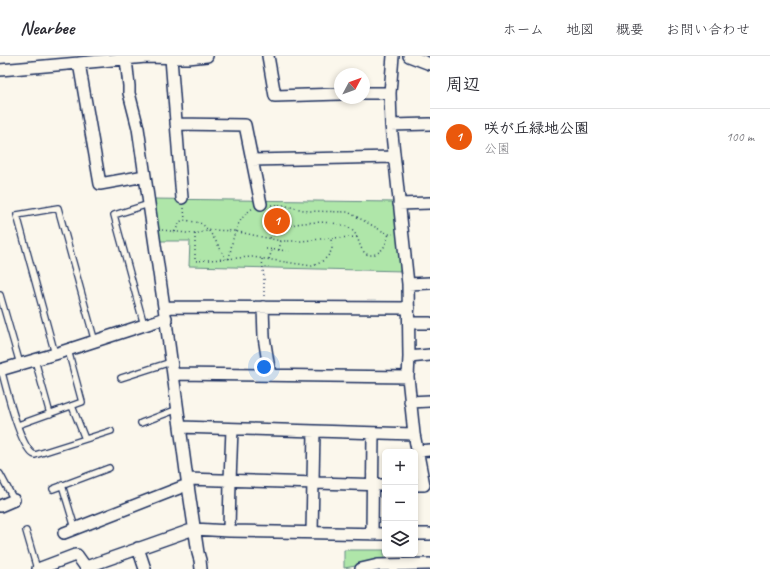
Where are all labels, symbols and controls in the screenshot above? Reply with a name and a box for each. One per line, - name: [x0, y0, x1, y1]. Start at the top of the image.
- text: Nearbee: [20, 16, 74, 40]
- text: ホーム: [503, 21, 544, 38]
- text: 地図: [566, 21, 594, 38]
- text: 概要: [616, 21, 644, 38]
- text: お問い合わせ: [666, 21, 750, 38]
- north arrow: [334, 68, 370, 104]
- text: 周辺: [446, 74, 480, 95]
- text: 咲が丘緑地公園: [484, 119, 589, 138]
- text: 1: [456, 129, 462, 145]
- text: 100 m: [726, 129, 754, 145]
- text: 公園: [484, 141, 510, 157]
- pin: 1: [264, 206, 290, 236]
- your location: [254, 357, 274, 377]
- map controls: [382, 449, 418, 557]
- button: +: [382, 449, 418, 485]
- button: −: [382, 485, 418, 521]
- button: layers: [382, 521, 418, 557]

